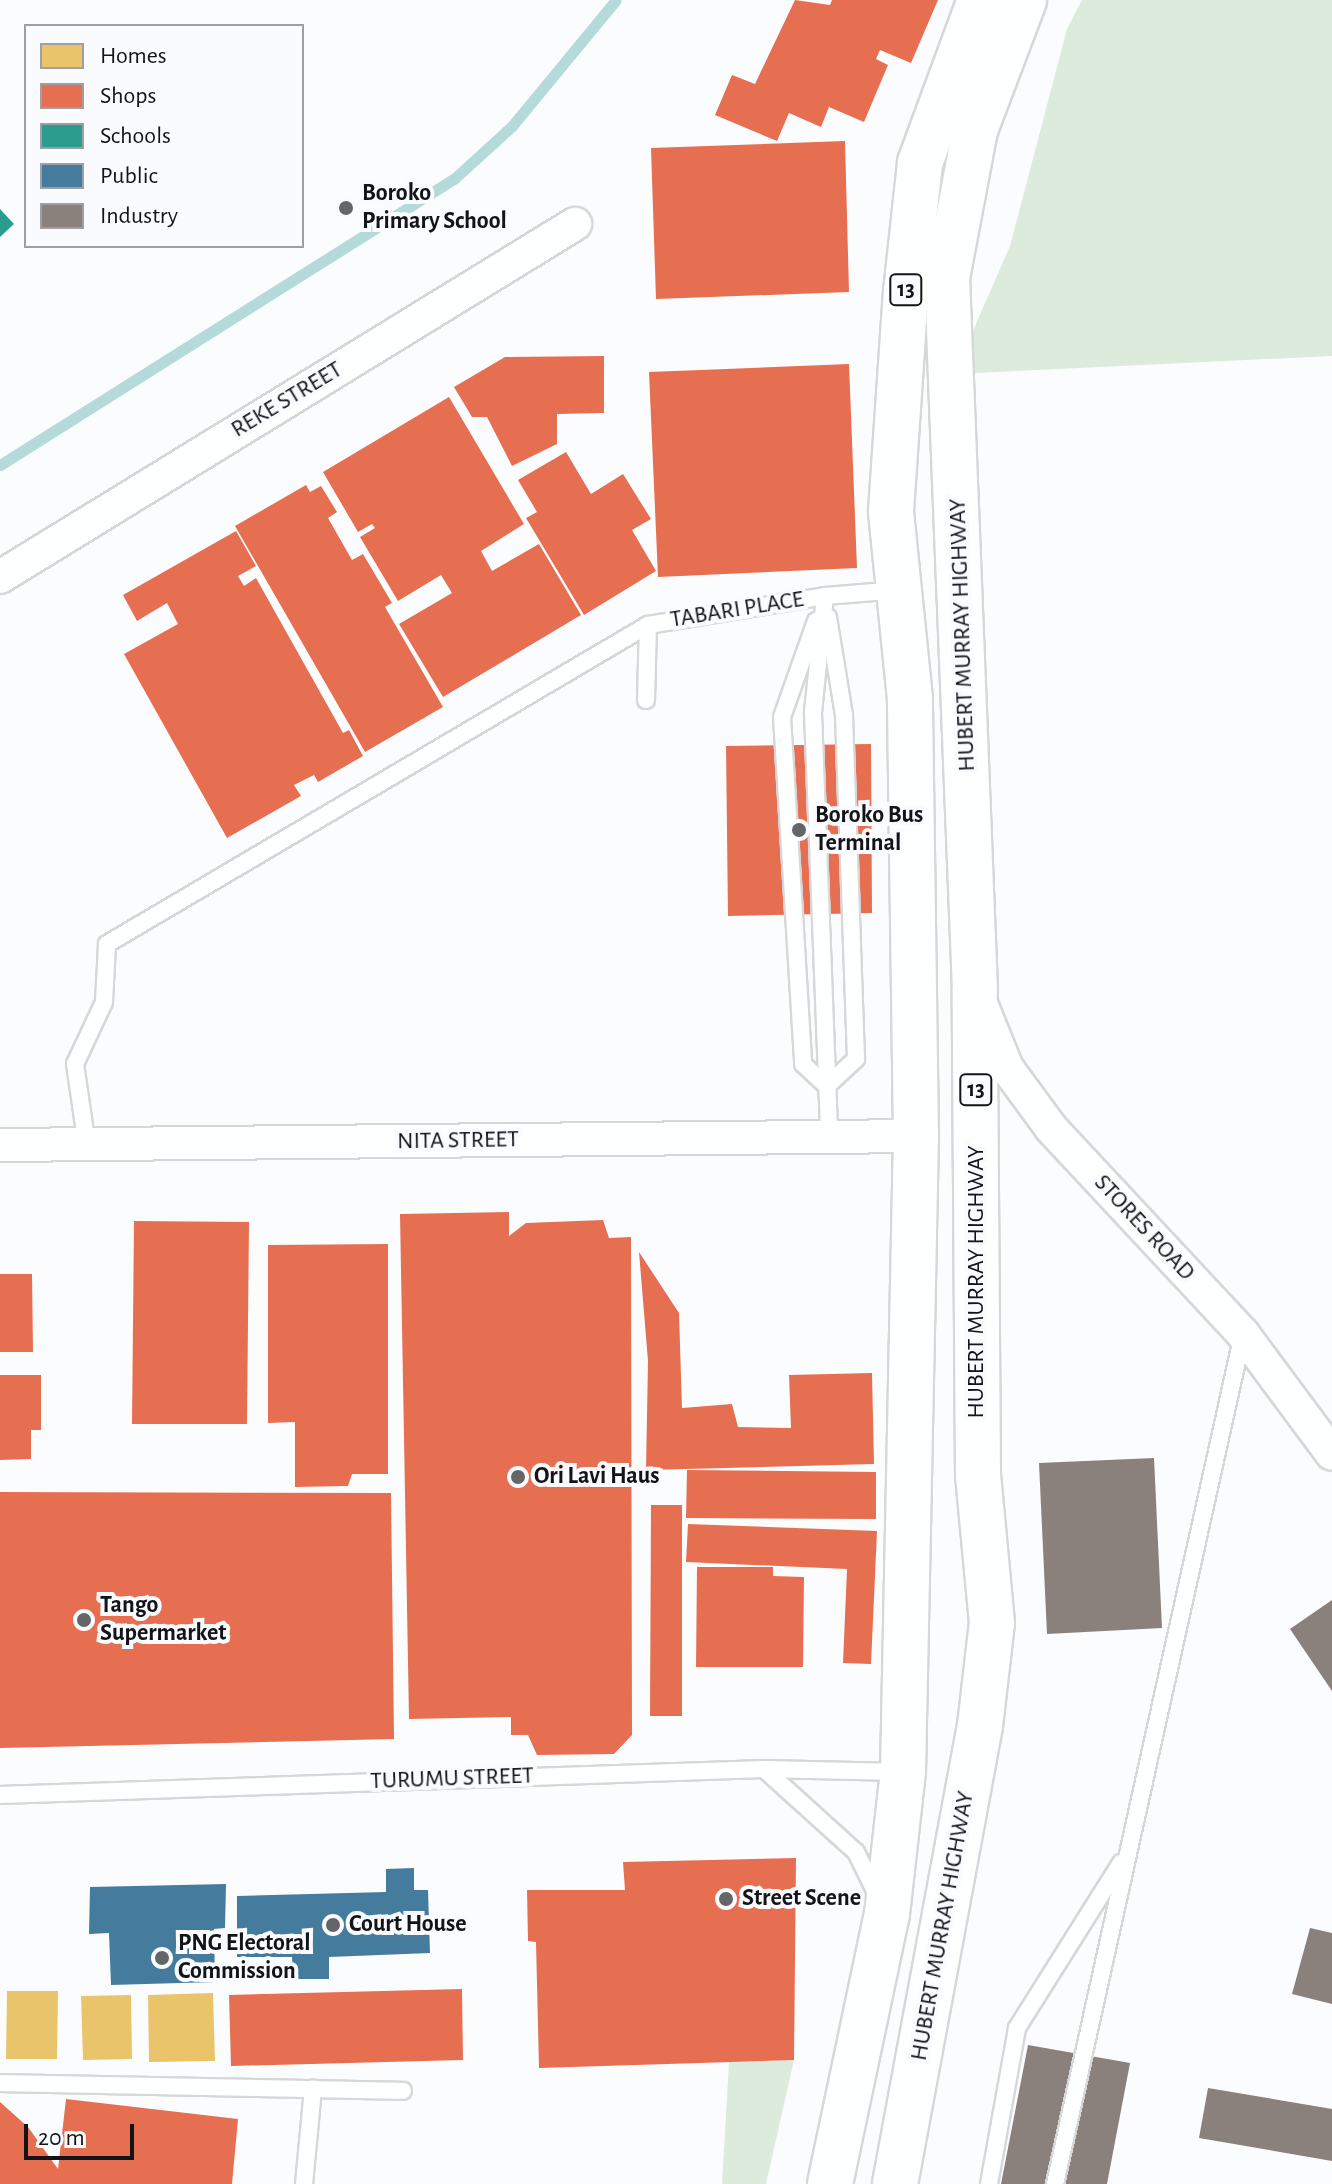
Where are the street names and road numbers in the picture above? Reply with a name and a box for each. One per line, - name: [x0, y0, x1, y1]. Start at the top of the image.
- road number: 13: [888, 272, 924, 308]
- street label: REKE STREET: [226, 356, 348, 444]
- street label: HUBERT MURRAY HIGHWAY: [944, 498, 982, 772]
- street label: TABARI PLACE: [668, 585, 806, 635]
- road number: 13: [958, 1072, 994, 1108]
- street label: NITA STREET: [397, 1126, 519, 1156]
- street label: HUBERT MURRAY HIGHWAY: [963, 1145, 991, 1419]
- street label: STORES ROAD: [1088, 1169, 1200, 1287]
- street label: TURUMU STREET: [370, 1762, 534, 1796]
- street label: HUBERT MURRAY HIGHWAY: [905, 1789, 981, 2063]

